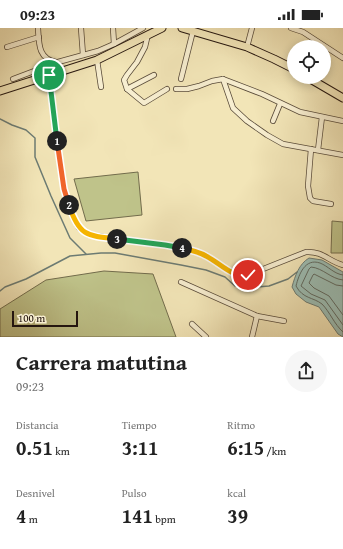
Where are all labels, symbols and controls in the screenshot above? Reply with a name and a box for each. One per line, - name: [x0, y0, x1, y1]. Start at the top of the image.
- text: 09:23: [20, 4, 55, 25]
- map controls: [287, 40, 331, 84]
- button: locate: [287, 40, 331, 84]
- pin: [32, 58, 66, 92]
- icon: arrive: [38, 64, 60, 86]
- pin: 1: [47, 131, 67, 151]
- text: 1: [54, 133, 60, 149]
- pin: 2: [59, 195, 79, 215]
- text: 2: [66, 197, 72, 213]
- pin: 3: [107, 229, 127, 249]
- text: 3: [114, 231, 120, 247]
- pin: 4: [172, 238, 192, 258]
- text: 4: [179, 240, 185, 256]
- pin: [231, 258, 265, 292]
- icon: check: [237, 264, 259, 286]
- scale bar: [12, 309, 78, 328]
- text: 100 m: [18, 310, 45, 326]
- text: Carrera matutina: [16, 346, 187, 378]
- button: share: [285, 350, 327, 392]
- text: 09:23: [16, 377, 44, 396]
- text: Distancia: [16, 417, 59, 433]
- text: Tiempo: [122, 417, 157, 433]
- text: Ritmo: [227, 417, 255, 433]
- text: 0.51: [16, 433, 53, 462]
- text: 3:11: [122, 433, 158, 462]
- text: 6:15: [227, 433, 264, 462]
- text: km: [53, 443, 70, 459]
- text: /km: [264, 443, 286, 459]
- text: Desnivel: [16, 485, 55, 501]
- text: Pulso: [122, 485, 147, 501]
- text: kcal: [227, 485, 246, 501]
- text: 4: [16, 501, 26, 530]
- text: 141: [122, 501, 153, 530]
- text: 39: [227, 501, 248, 530]
- text: m: [26, 511, 38, 527]
- text: bpm: [153, 511, 176, 527]

